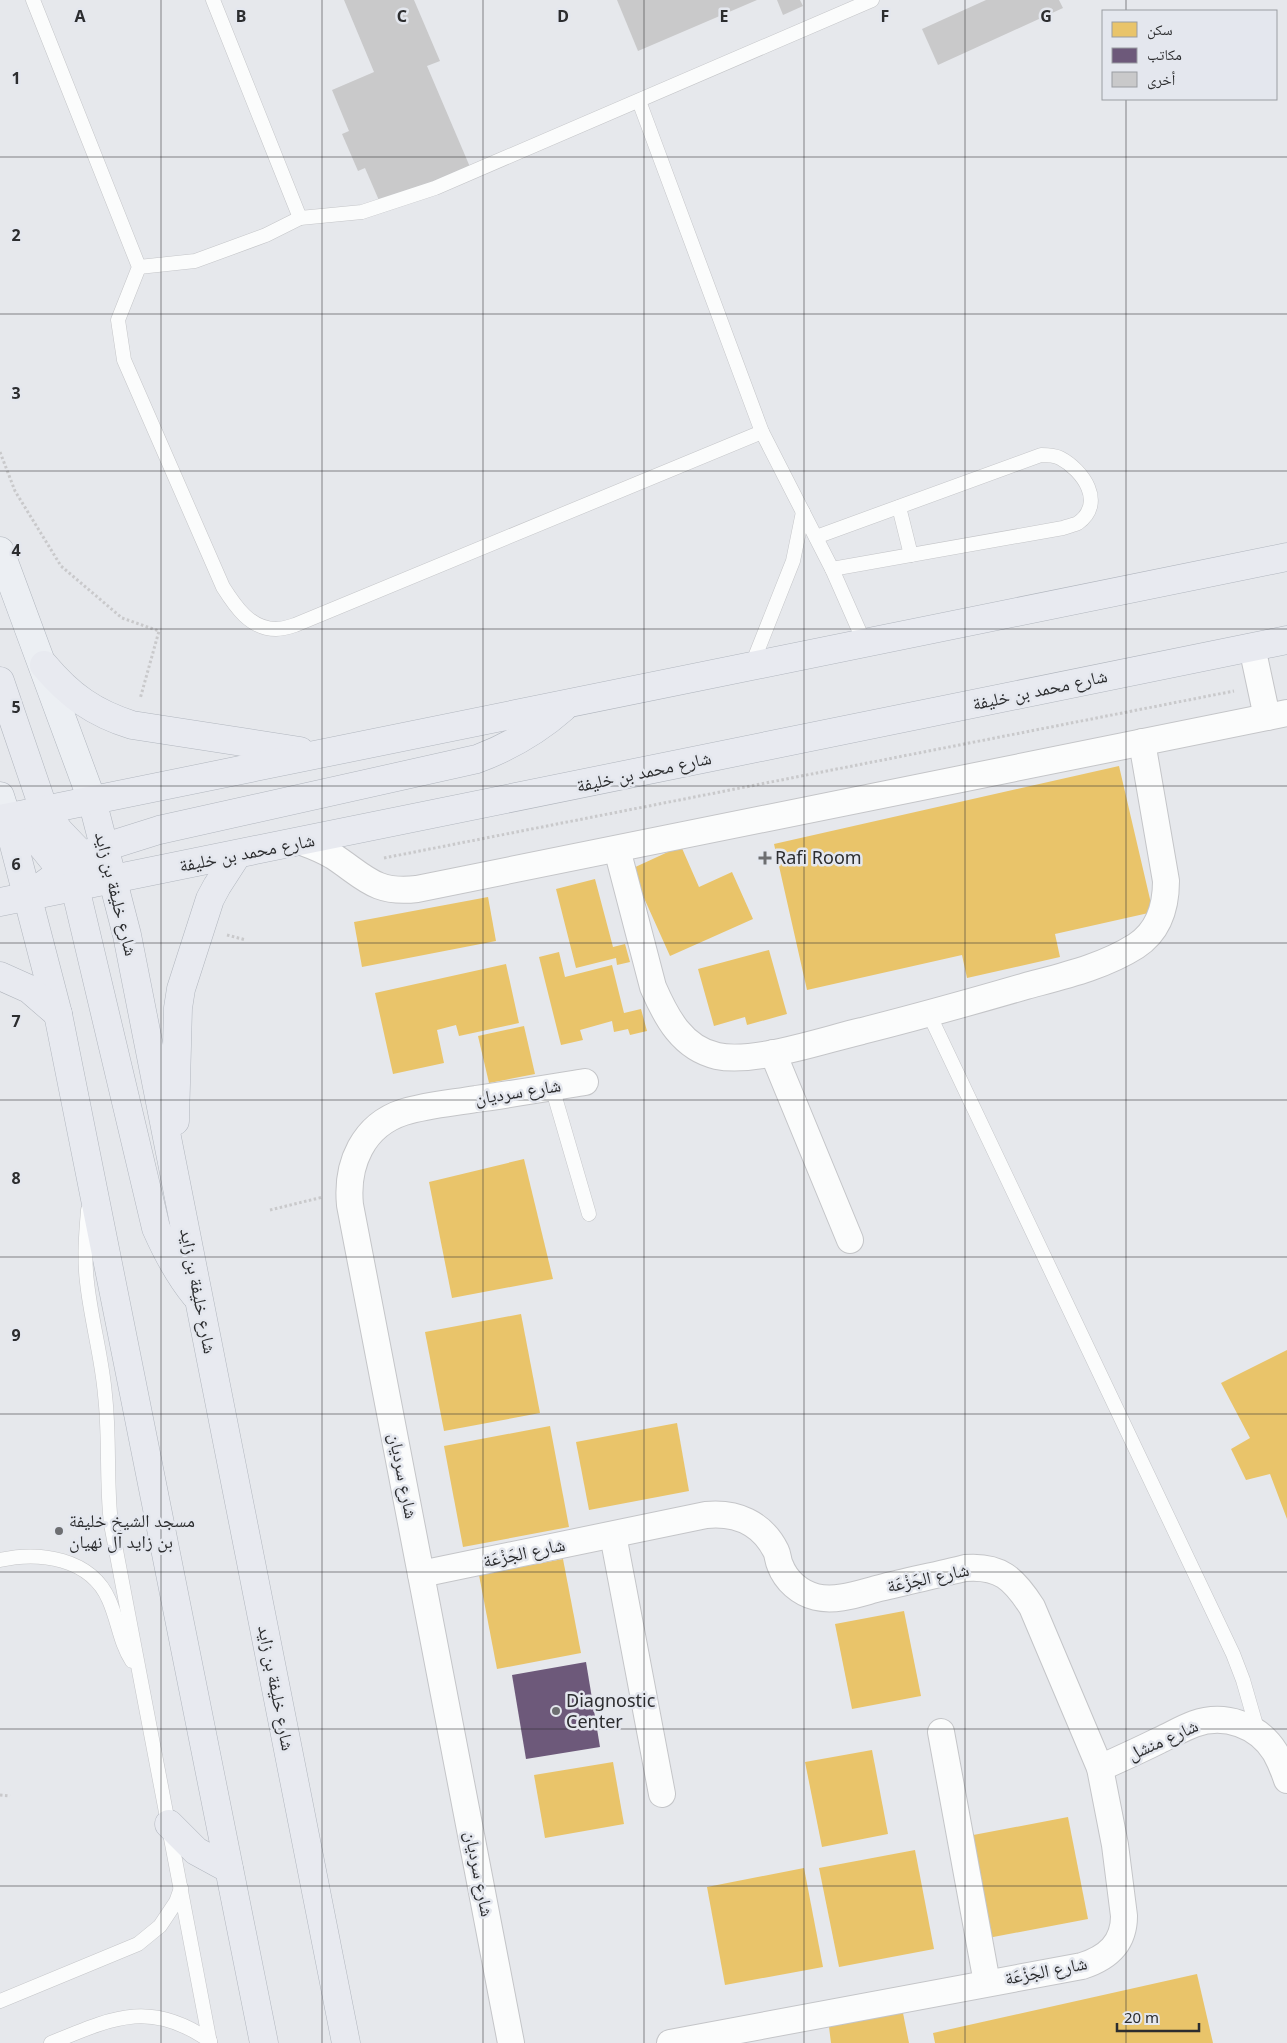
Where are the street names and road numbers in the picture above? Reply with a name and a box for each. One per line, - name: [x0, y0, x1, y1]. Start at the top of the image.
- street label: شارع محمد بن خليفة: [970, 663, 1109, 715]
- street label: شارع محمد بن خليفة: [574, 745, 713, 797]
- street label: شارع محمد بن خليفة: [177, 827, 317, 877]
- street label: شارع خليفة بن زايد: [90, 829, 144, 958]
- street label: شارع سرديان: [473, 1072, 563, 1110]
- street label: شارع خليفة بن زايد: [175, 1226, 223, 1355]
- street label: شارع سرديان: [384, 1431, 424, 1521]
- street label: شارع الجَزْعَة: [480, 1532, 567, 1572]
- street label: شارع الجَزْعَة: [884, 1557, 971, 1597]
- street label: شارع خليفة بن زايد: [253, 1623, 301, 1752]
- street label: شارع منشل: [1123, 1713, 1202, 1765]
- street label: شارع سرديان: [460, 1829, 500, 1919]
- street label: شارع الجَزْعَة: [1003, 1950, 1089, 1990]

